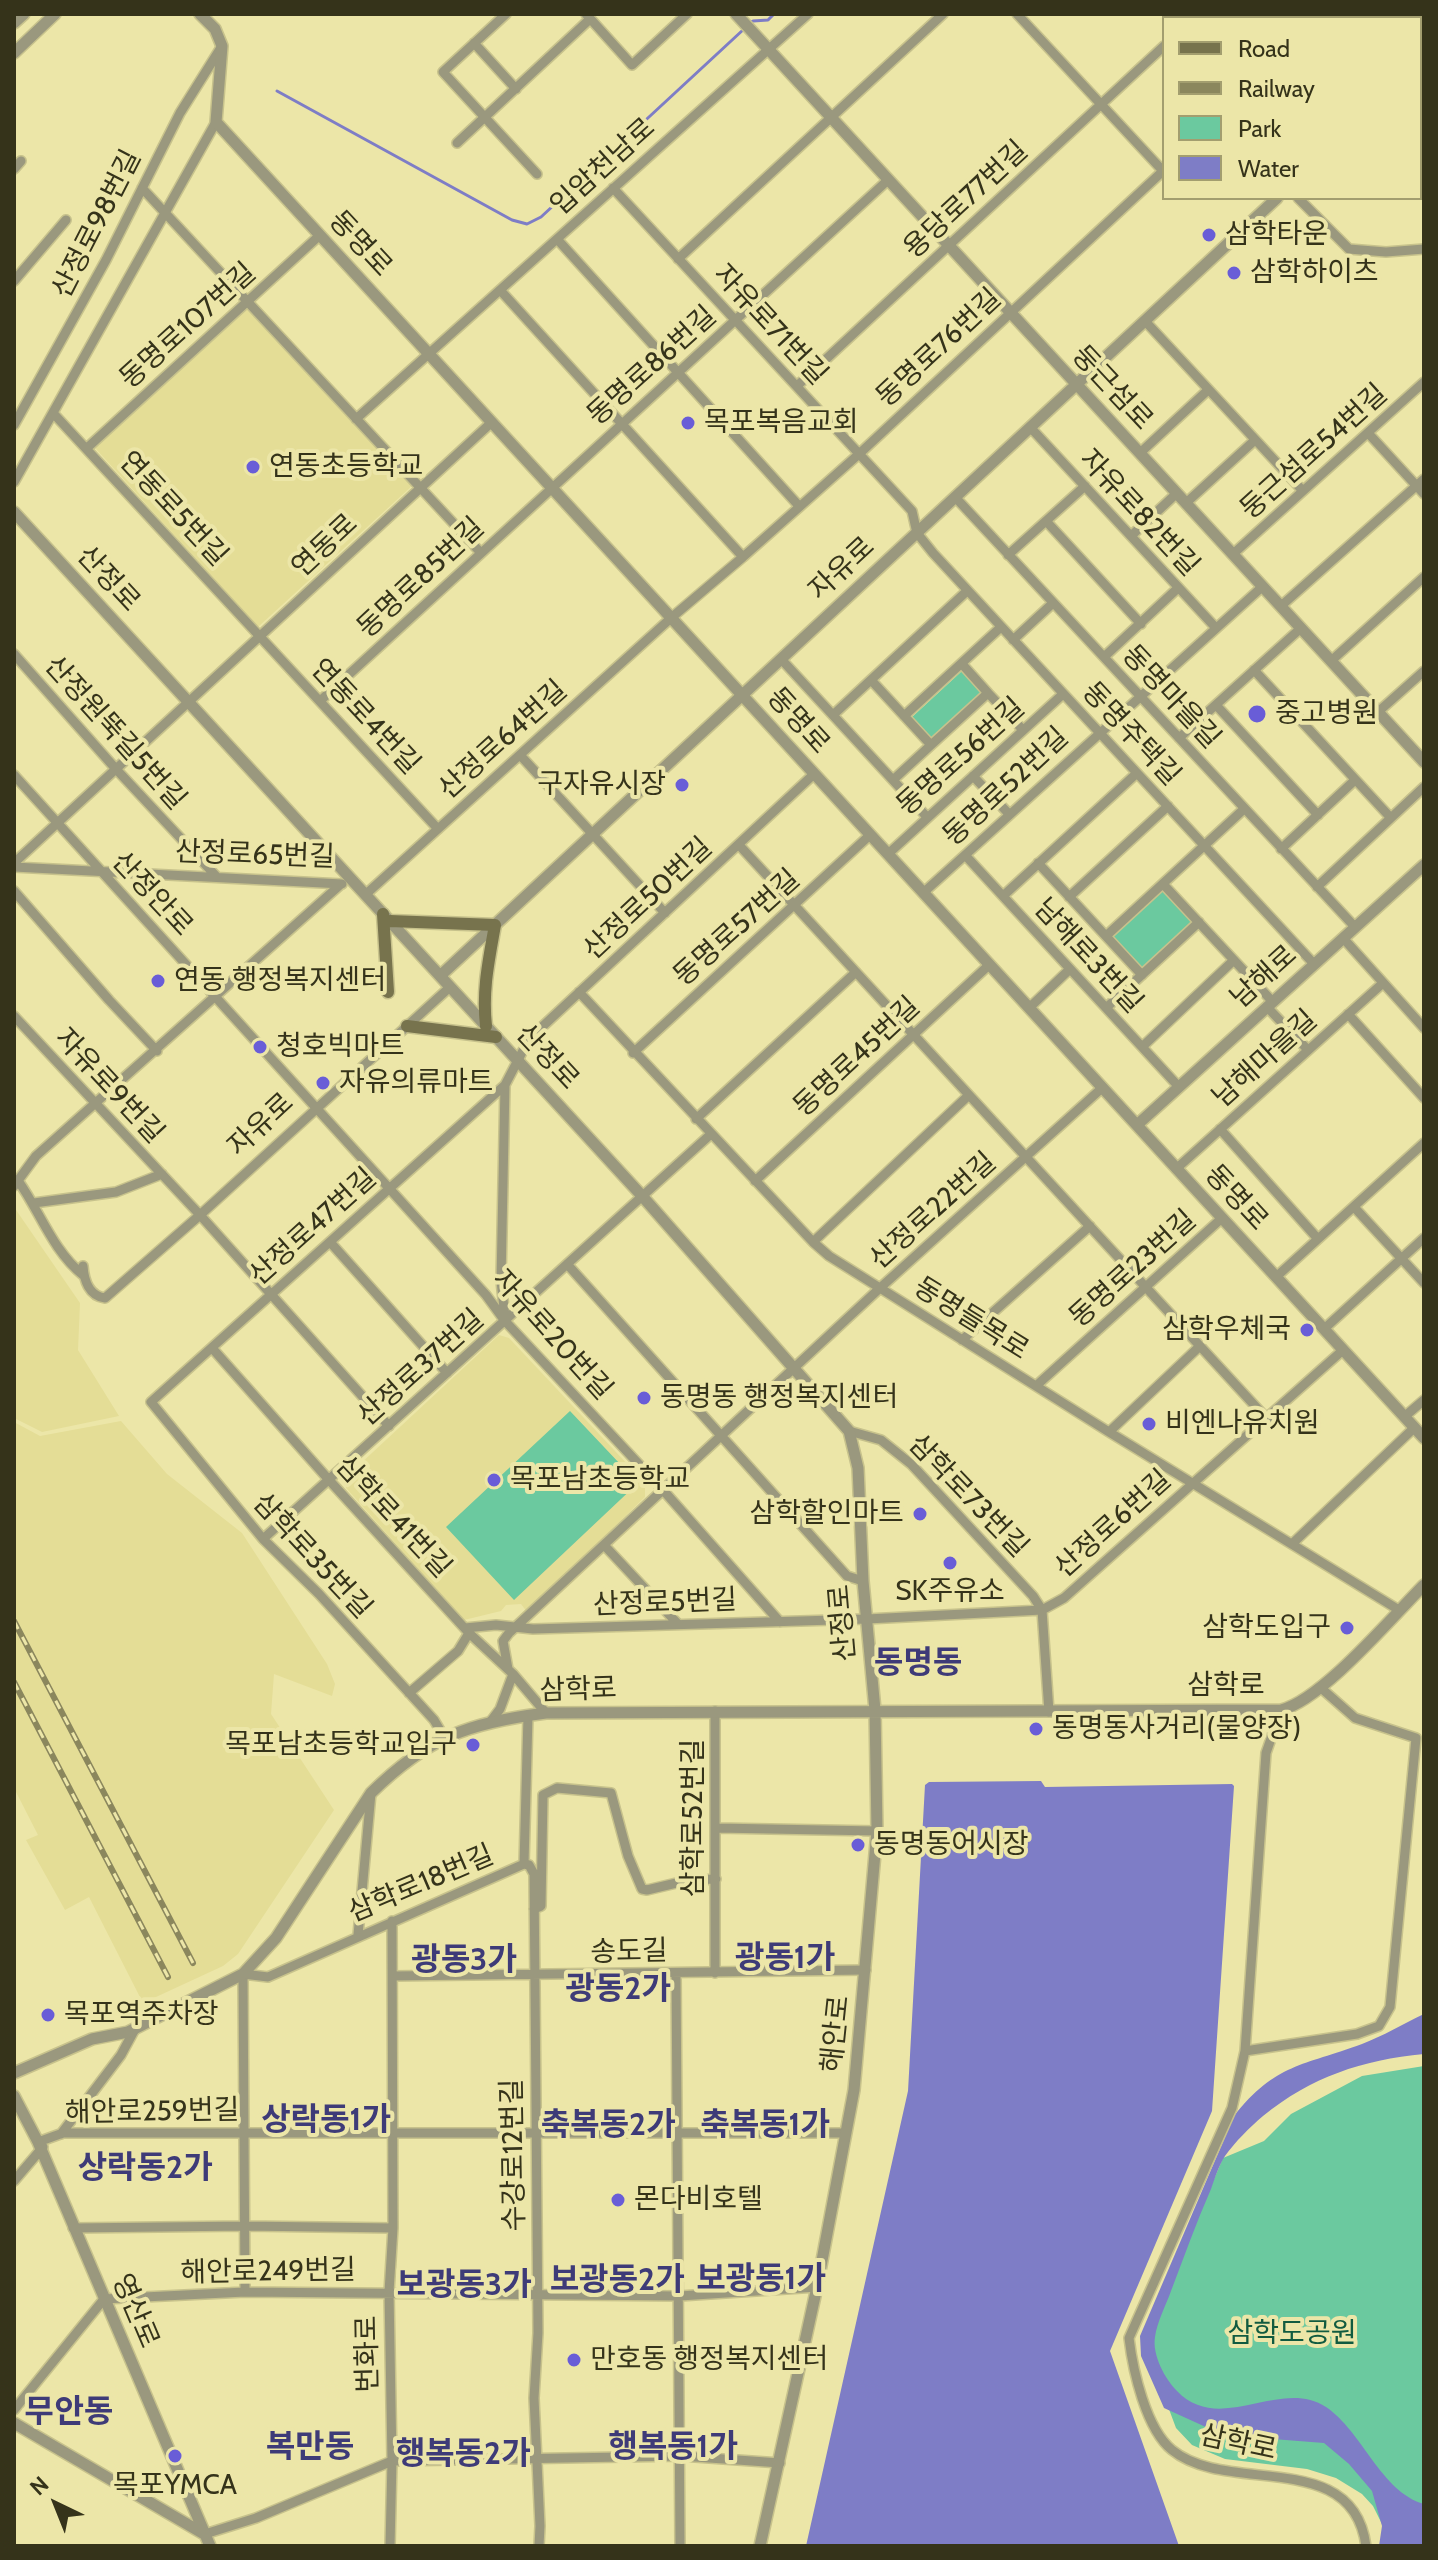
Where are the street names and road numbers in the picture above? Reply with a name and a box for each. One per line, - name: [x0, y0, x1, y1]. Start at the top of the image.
- street label: 입암천남로: [544, 111, 662, 223]
- street label: 용당로77번길: [897, 134, 1035, 266]
- street label: 산정로98번길: [45, 144, 149, 304]
- street label: 동명로: [321, 204, 399, 284]
- street label: 동명로107번길: [113, 256, 263, 396]
- street label: 자유로71번길: [706, 258, 834, 392]
- street label: 동명로76번길: [870, 282, 1008, 414]
- street label: 동명로86번길: [581, 299, 723, 433]
- street label: 둥근섬로: [1065, 339, 1159, 437]
- street label: 둥근섬로54번길: [1234, 377, 1394, 527]
- street label: 자유로82번길: [1072, 443, 1206, 583]
- street label: 연동로5번길: [112, 445, 234, 573]
- street label: 연동로: [285, 507, 365, 585]
- street label: 동명로85번길: [351, 511, 491, 645]
- street label: 자유로: [802, 530, 882, 608]
- street label: 산정로: [69, 539, 147, 619]
- street label: 동명마을길: [1115, 638, 1227, 756]
- street label: 산정원뚝길5번길: [37, 649, 193, 817]
- street label: 연동로4번길: [303, 653, 427, 781]
- street label: 산정로64번길: [432, 674, 574, 806]
- street label: 동명주택길: [1075, 675, 1187, 793]
- street label: 동명로: [760, 681, 836, 761]
- street label: 동명로56번길: [890, 691, 1032, 823]
- street label: 동명로52번길: [937, 721, 1075, 853]
- street label: 산정로50번길: [577, 831, 719, 967]
- street label: 산정로65번길: [175, 835, 335, 875]
- street label: 산정안로: [105, 845, 199, 943]
- street label: 동명로57번길: [667, 863, 807, 993]
- street label: 남해로3번길: [1027, 892, 1149, 1020]
- street label: 남해로: [1224, 939, 1304, 1015]
- street label: 동명로45번길: [787, 990, 927, 1124]
- street label: 남해마을길: [1206, 1003, 1324, 1115]
- street label: 산정로: [508, 1017, 586, 1097]
- street label: 자유로9번길: [47, 1022, 171, 1150]
- street label: 자유로: [221, 1086, 301, 1164]
- street label: 산정로22번길: [863, 1146, 1003, 1276]
- street label: 동명로: [1197, 1158, 1275, 1238]
- street label: 산정로47번길: [243, 1161, 383, 1293]
- street label: 동명로23번길: [1063, 1203, 1203, 1335]
- street label: 자유로20번길: [485, 1263, 619, 1407]
- street label: 동명들목로: [907, 1271, 1035, 1367]
- street label: 산정로37번길: [351, 1303, 491, 1433]
- street label: 삼학로73번길: [901, 1427, 1035, 1565]
- street label: 삼학로41번길: [328, 1449, 458, 1585]
- street label: 산정로6번길: [1048, 1463, 1178, 1585]
- street label: 삼학로35번길: [245, 1486, 379, 1626]
- street label: 산정로: [823, 1583, 863, 1663]
- street label: 산정로5번길: [592, 1584, 738, 1622]
- street label: 삼학로: [1187, 1669, 1265, 1703]
- street label: 삼학로: [539, 1672, 617, 1708]
- street label: 삼학로52번길: [677, 1739, 711, 1897]
- street label: 삼학로18번길: [343, 1838, 499, 1930]
- street label: 송도길: [590, 1935, 668, 1969]
- street label: 해안로: [815, 1994, 857, 2074]
- street label: 수강로12번길: [496, 2078, 532, 2232]
- street label: 해안로259번길: [64, 2094, 240, 2130]
- street label: 해안로249번길: [180, 2254, 356, 2290]
- street label: 영산로: [104, 2269, 166, 2353]
- street label: 번화로: [351, 2315, 385, 2393]
- street label: 삼학로: [1197, 2419, 1279, 2467]

